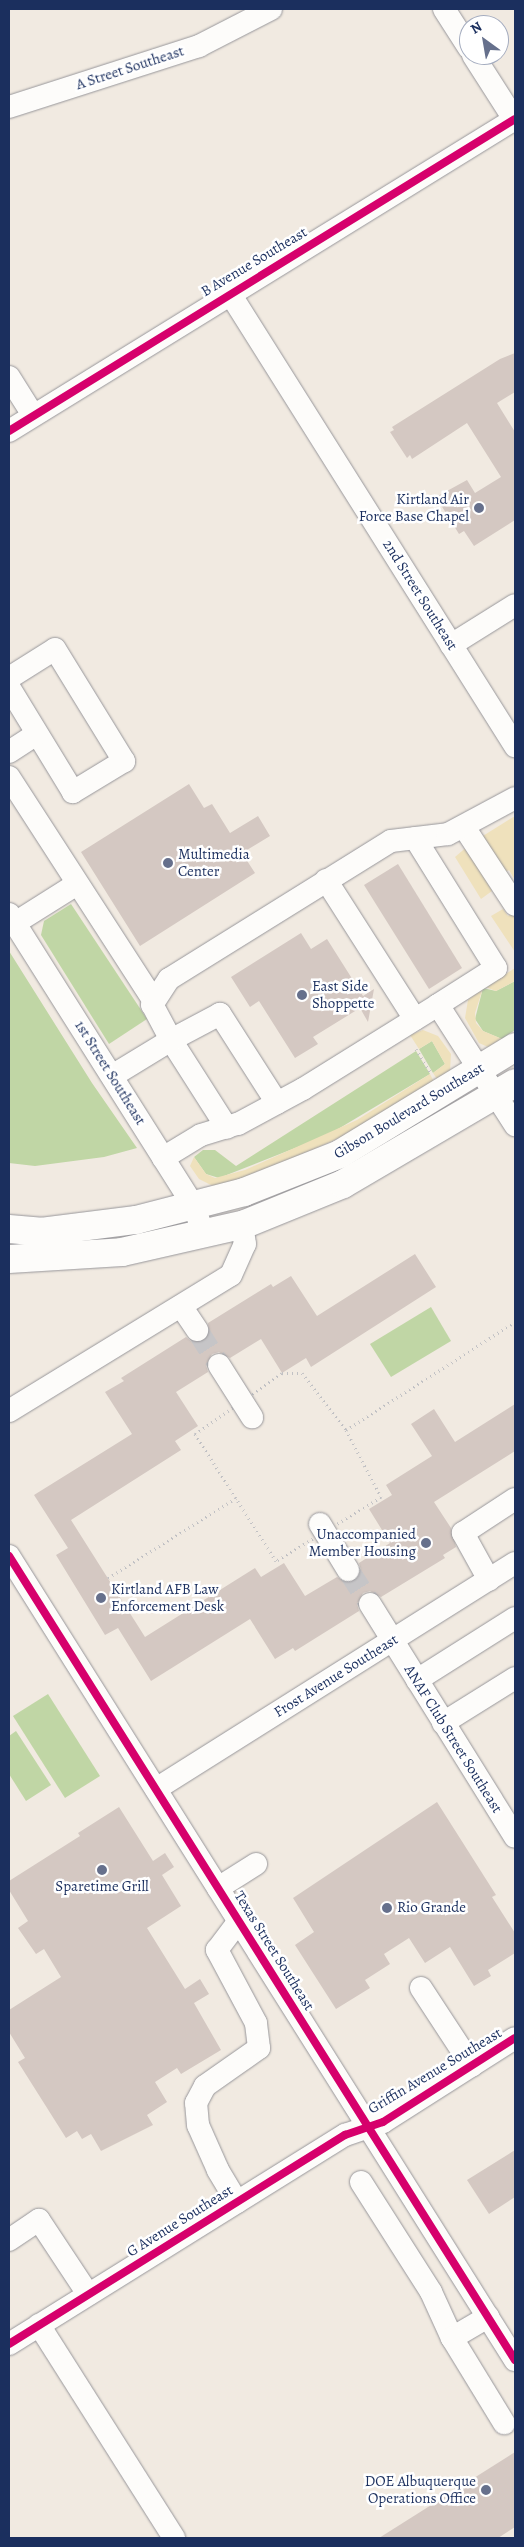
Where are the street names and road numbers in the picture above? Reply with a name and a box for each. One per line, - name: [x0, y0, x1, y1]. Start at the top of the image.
- street label: A Street Southeast: [74, 42, 186, 94]
- street label: B Avenue Southeast: [198, 223, 310, 301]
- street label: 2nd Street Southeast: [379, 536, 461, 654]
- street label: 1st Street Southeast: [71, 1017, 149, 1129]
- street label: Gibson Boulevard Southeast: [331, 1059, 487, 1163]
- street label: Frost Avenue Southeast: [271, 1630, 401, 1722]
- street label: ANAF Club Street Southeast: [400, 1662, 506, 1816]
- street label: Texas Street Southeast: [230, 1888, 318, 2014]
- street label: Griffin Avenue Southeast: [365, 2024, 505, 2118]
- street label: G Avenue Southeast: [124, 2181, 236, 2261]

